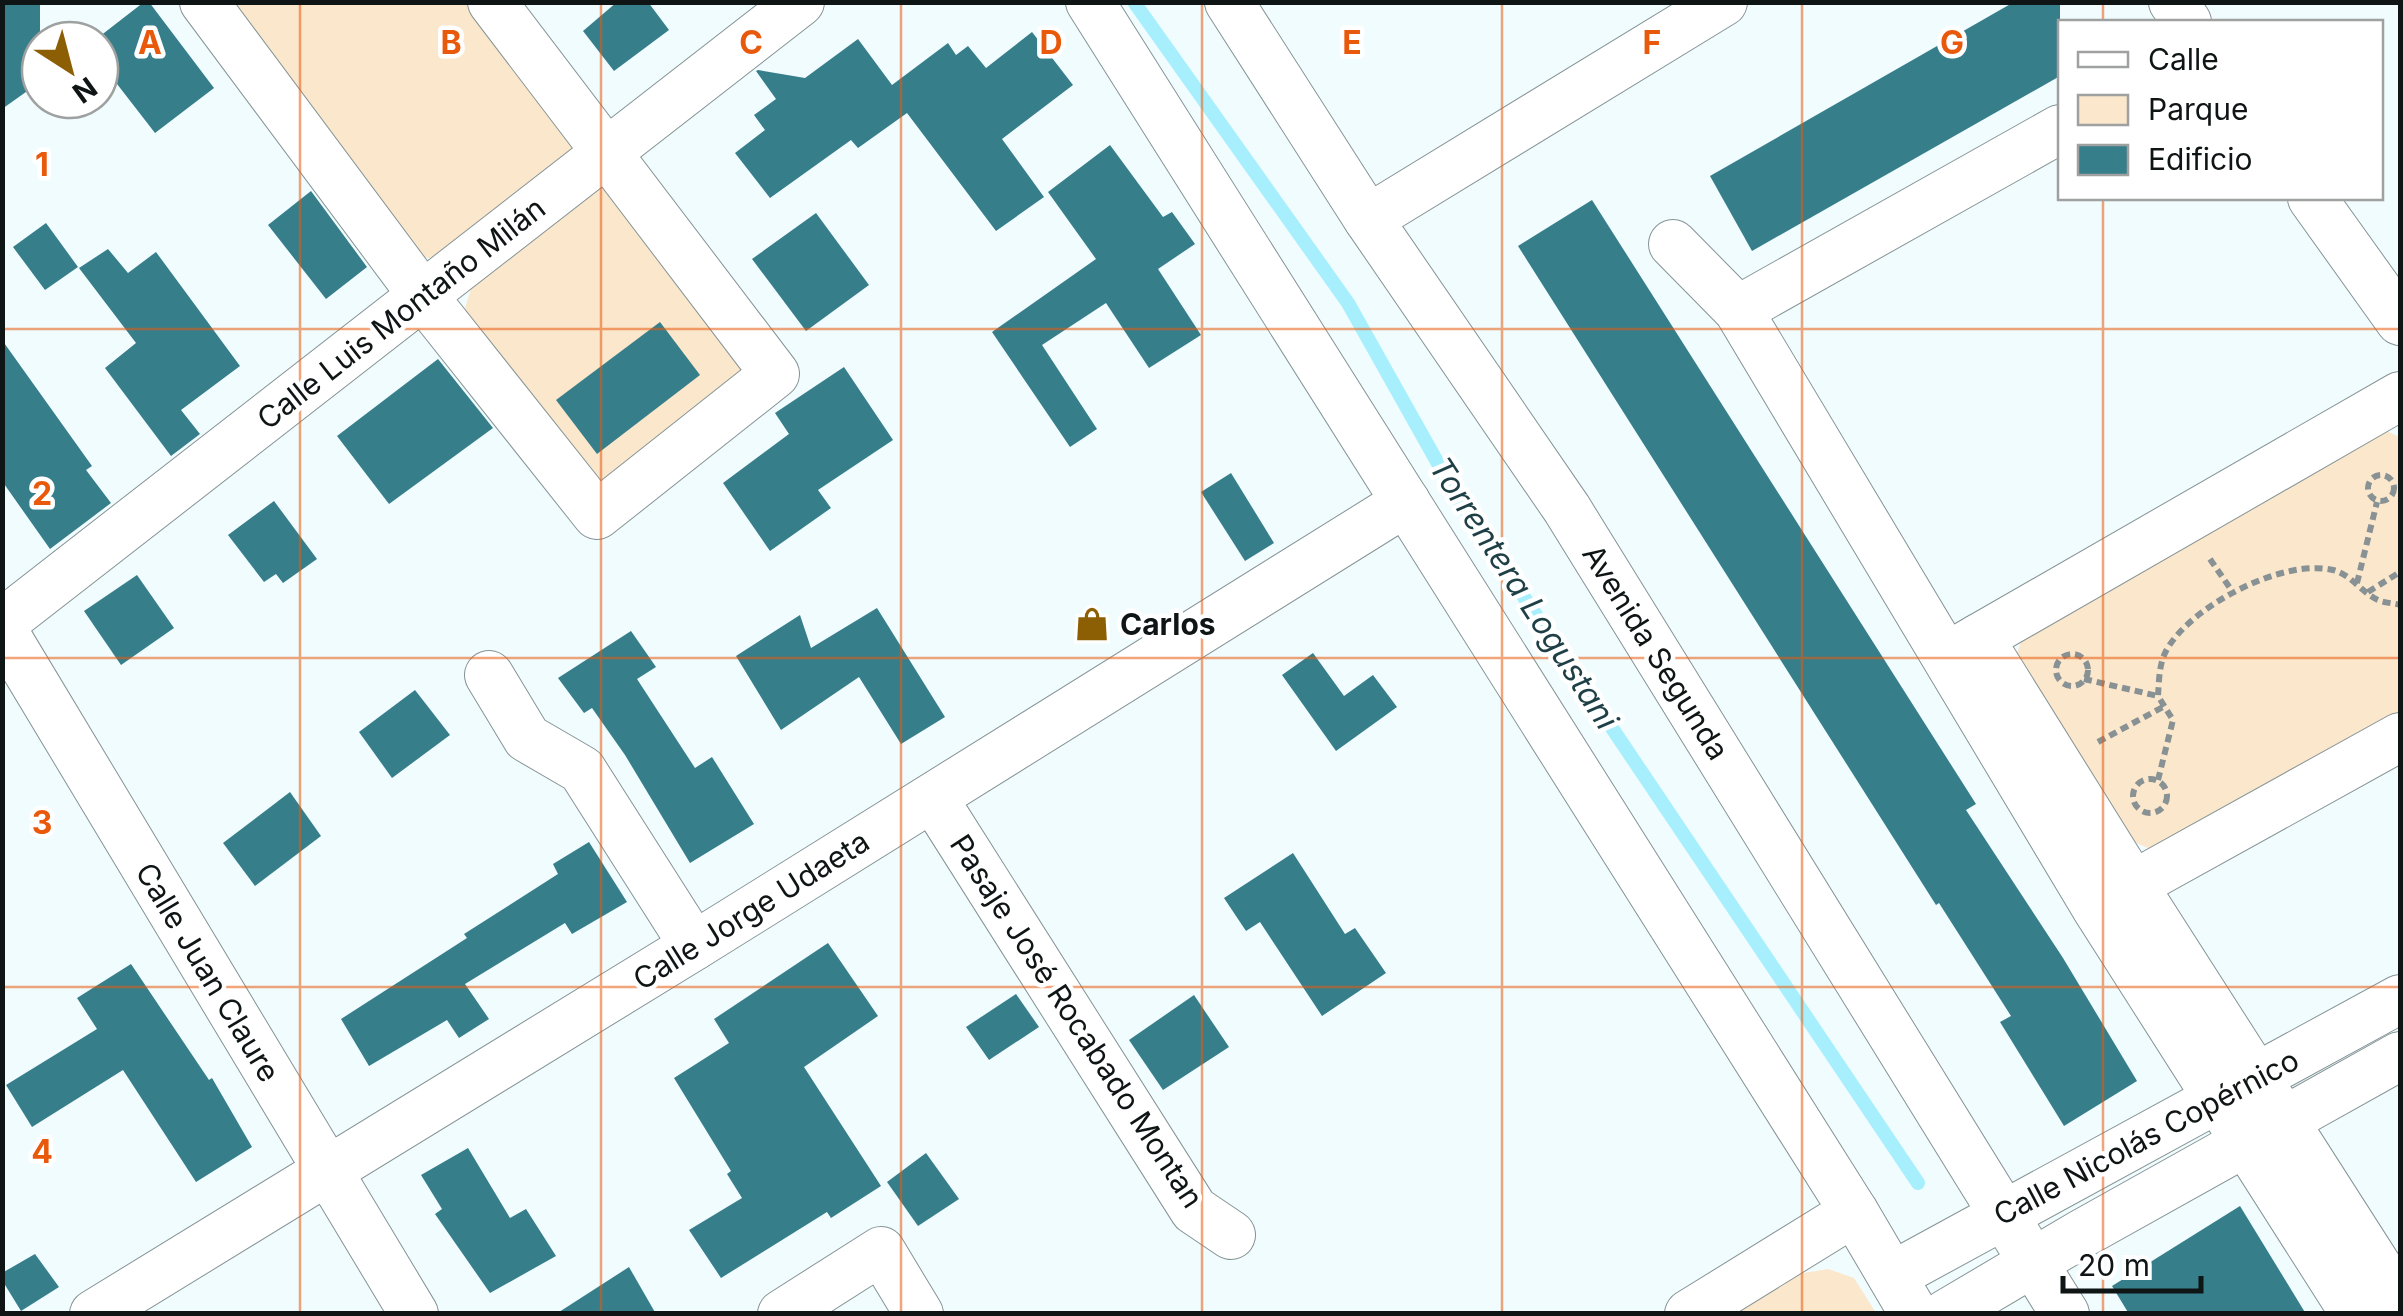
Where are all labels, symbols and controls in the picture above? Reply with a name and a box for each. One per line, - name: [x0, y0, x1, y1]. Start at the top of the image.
- north arrow: [20, 20, 120, 120]
- legend: [2058, 20, 2383, 200]
- text: A: [138, 23, 162, 62]
- text: B: [440, 23, 462, 62]
- text: C: [739, 23, 763, 62]
- text: D: [1039, 23, 1063, 62]
- text: E: [1342, 23, 1362, 62]
- text: F: [1643, 23, 1661, 62]
- text: G: [1940, 23, 1964, 62]
- text: Calle: [2148, 41, 2219, 77]
- text: N: [66, 70, 103, 110]
- text: Parque: [2148, 91, 2248, 127]
- text: Edificio: [2148, 141, 2252, 177]
- text: 1: [35, 145, 49, 184]
- street label: Calle Luis Montaño Milán: [250, 189, 552, 437]
- water label: Torrentera Logustani: [1421, 450, 1627, 738]
- text: 2: [32, 474, 52, 513]
- street label: Avenida Segunda: [1575, 538, 1737, 766]
- shop icon: Carlos: [1073, 605, 1111, 643]
- place label: Carlos: [1120, 606, 1216, 642]
- text: 3: [32, 803, 52, 842]
- street label: Calle Jorge Udaeta: [626, 823, 876, 997]
- street label: Pasaje José Rocabado Montan: [943, 828, 1211, 1214]
- street label: Calle Juan Claure: [128, 856, 288, 1088]
- street label: Calle Nicolás Copérnico: [1987, 1041, 2305, 1233]
- text: 4: [31, 1132, 53, 1171]
- scale bar: [2063, 1231, 2200, 1293]
- text: 20 m: [2078, 1247, 2150, 1283]

